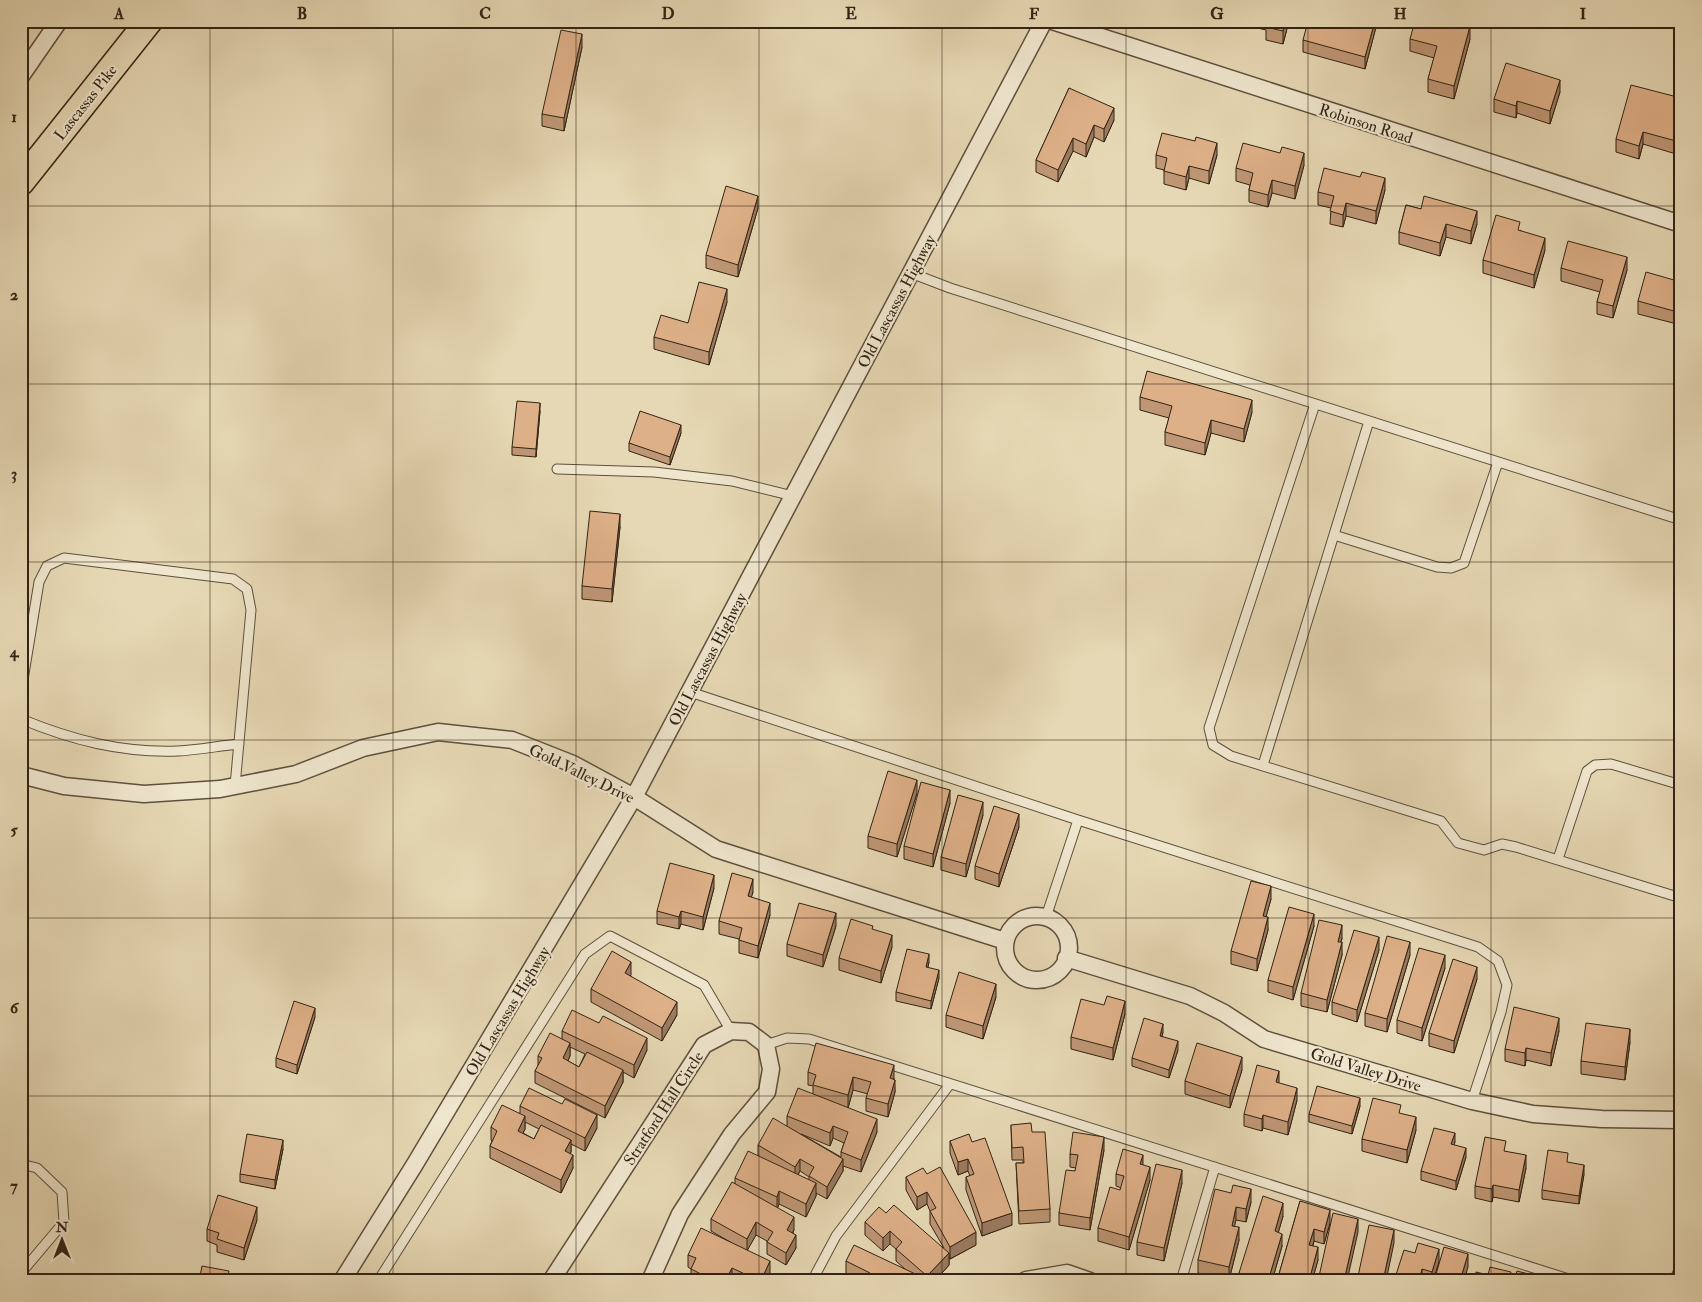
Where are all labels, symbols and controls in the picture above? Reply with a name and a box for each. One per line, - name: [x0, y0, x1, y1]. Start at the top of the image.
- text: A: [113, 4, 125, 24]
- text: B: [297, 4, 307, 24]
- text: C: [479, 4, 491, 24]
- text: D: [661, 4, 675, 24]
- text: E: [845, 4, 857, 24]
- text: F: [1029, 4, 1039, 24]
- text: G: [1210, 4, 1224, 24]
- text: H: [1393, 4, 1407, 24]
- text: I: [1580, 4, 1587, 24]
- street label: Lascassas Pike: [50, 60, 122, 145]
- street label: Robinson Road: [1316, 99, 1415, 149]
- text: 1: [11, 107, 17, 127]
- street label: Old Lascassas Highway: [853, 231, 941, 372]
- text: 2: [10, 285, 18, 305]
- text: 3: [11, 464, 17, 484]
- street label: Old Lascassas Highway: [664, 589, 752, 730]
- text: 4: [9, 642, 20, 662]
- street label: Gold Valley Drive: [526, 740, 638, 808]
- text: 5: [10, 820, 18, 840]
- street label: Old Lascassas Highway: [461, 942, 555, 1080]
- text: 6: [10, 998, 20, 1018]
- street label: Gold Valley Drive: [1308, 1044, 1424, 1096]
- street label: Stratford Hall Circle: [620, 1048, 708, 1169]
- text: 7: [10, 1176, 18, 1196]
- north arrow: [38, 1214, 88, 1264]
- text: N: [55, 1219, 69, 1236]

